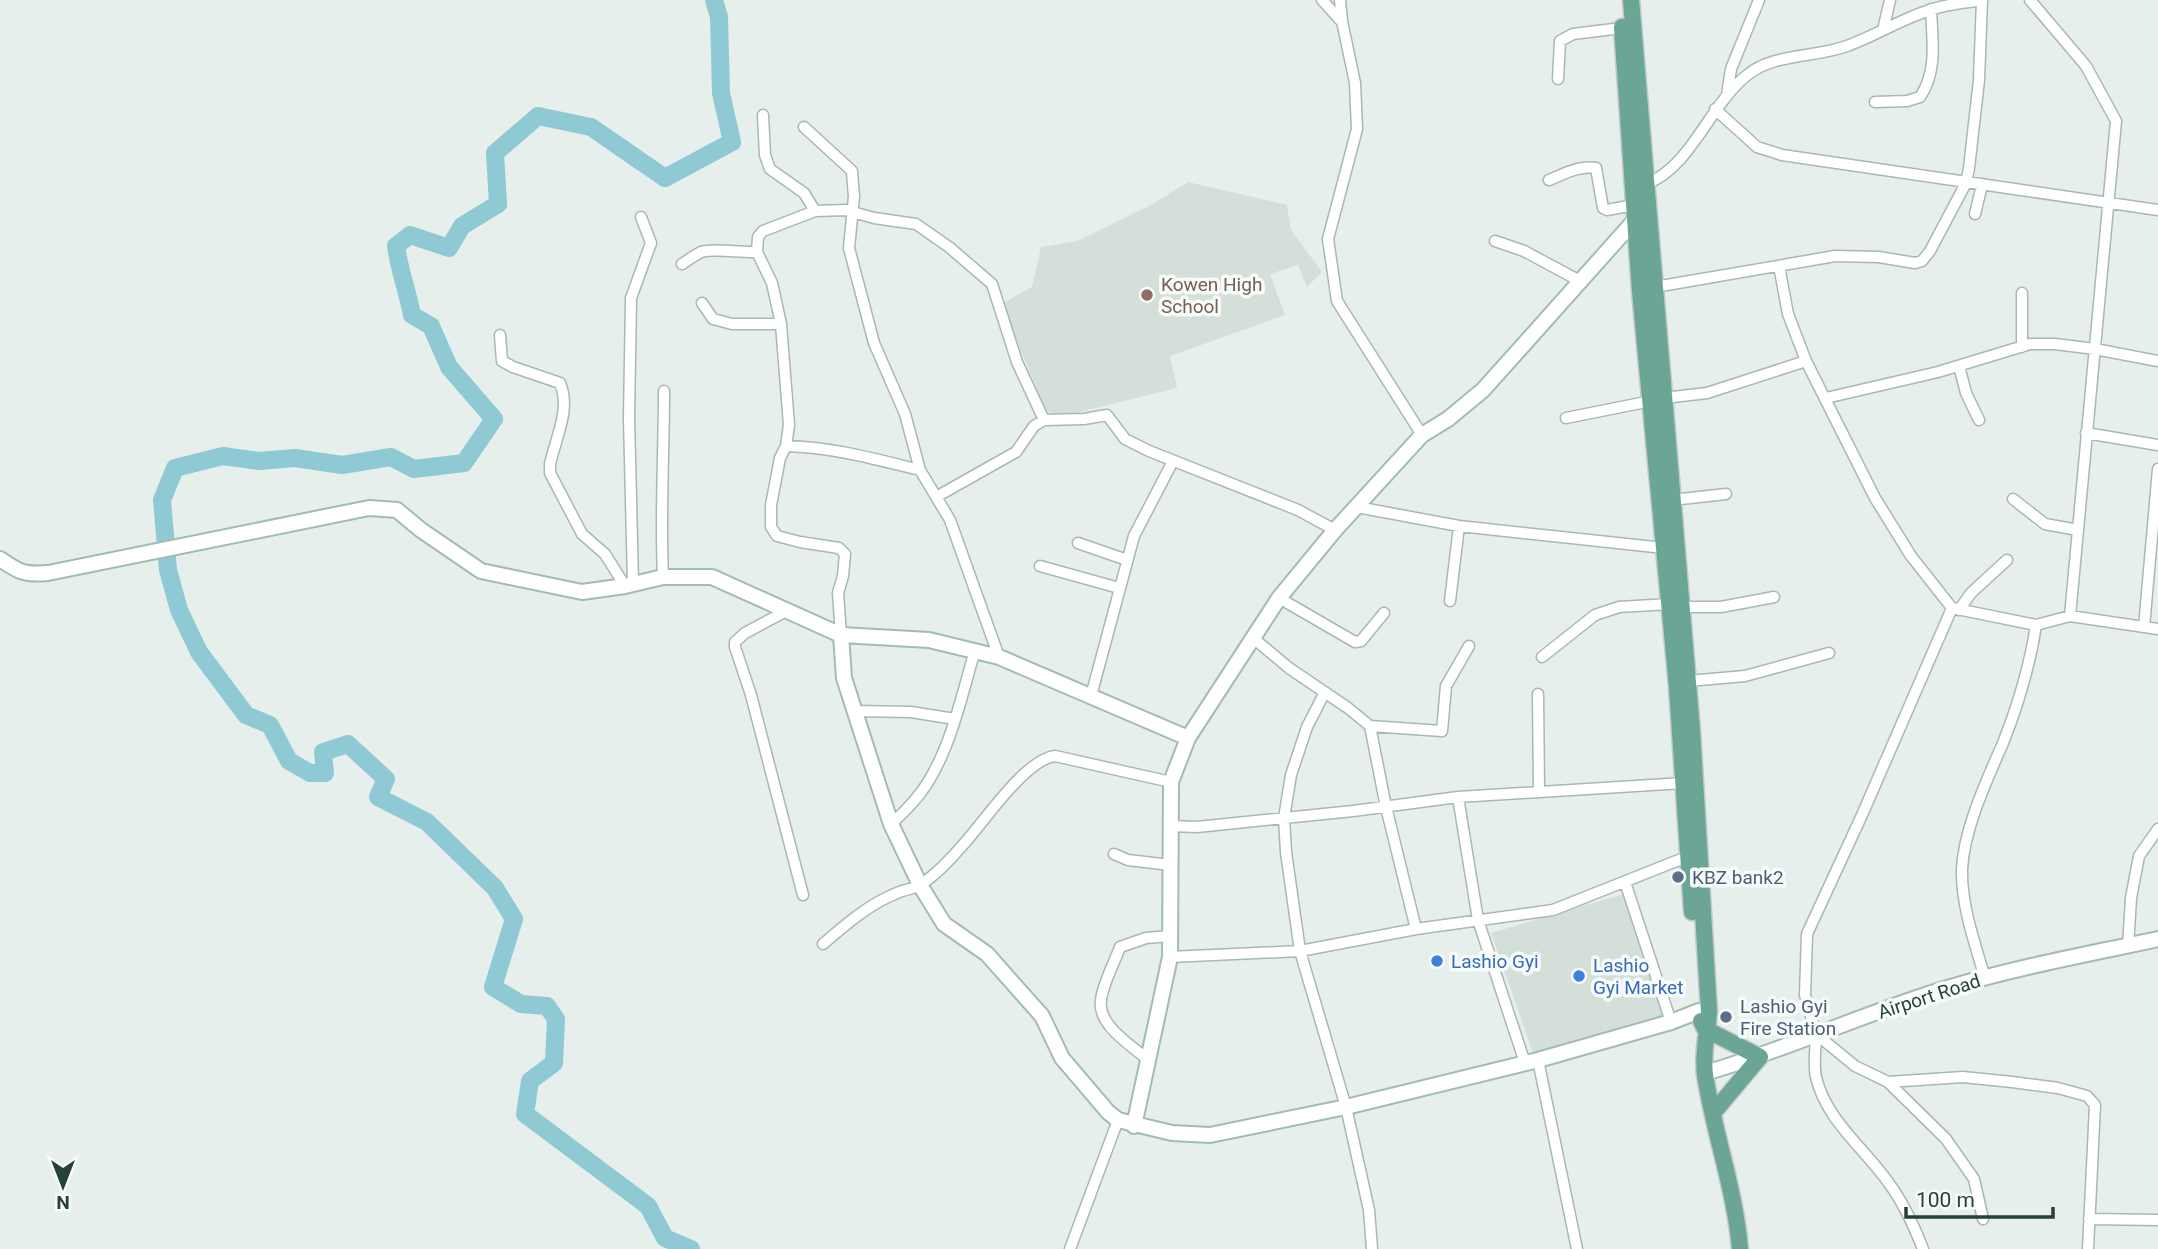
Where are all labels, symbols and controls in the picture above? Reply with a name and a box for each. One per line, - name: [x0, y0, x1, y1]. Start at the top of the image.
- place label: Kowen High School: [1161, 273, 1262, 318]
- marker: Kowen High School: [1139, 287, 1155, 303]
- place label: KBZ bank2: [1692, 866, 1784, 889]
- marker: KBZ bank2: [1670, 869, 1686, 885]
- place label: Lashio Gyi: [1451, 950, 1539, 973]
- marker: Lashio Gyi: [1429, 953, 1445, 969]
- place label: Lashio Gyi Market: [1593, 954, 1683, 999]
- marker: Lashio Gyi Market: [1571, 968, 1587, 984]
- street label: Airport Road: [1875, 969, 1983, 1024]
- place label: Lashio Gyi Fire Station: [1740, 995, 1836, 1040]
- marker: Lashio Gyi Fire Station: [1718, 1009, 1734, 1025]
- north arrow: [28, 1151, 98, 1221]
- scale bar: [1906, 1176, 2053, 1220]
- text: 100 m: [1916, 1188, 1975, 1212]
- text: N: [56, 1191, 70, 1214]

